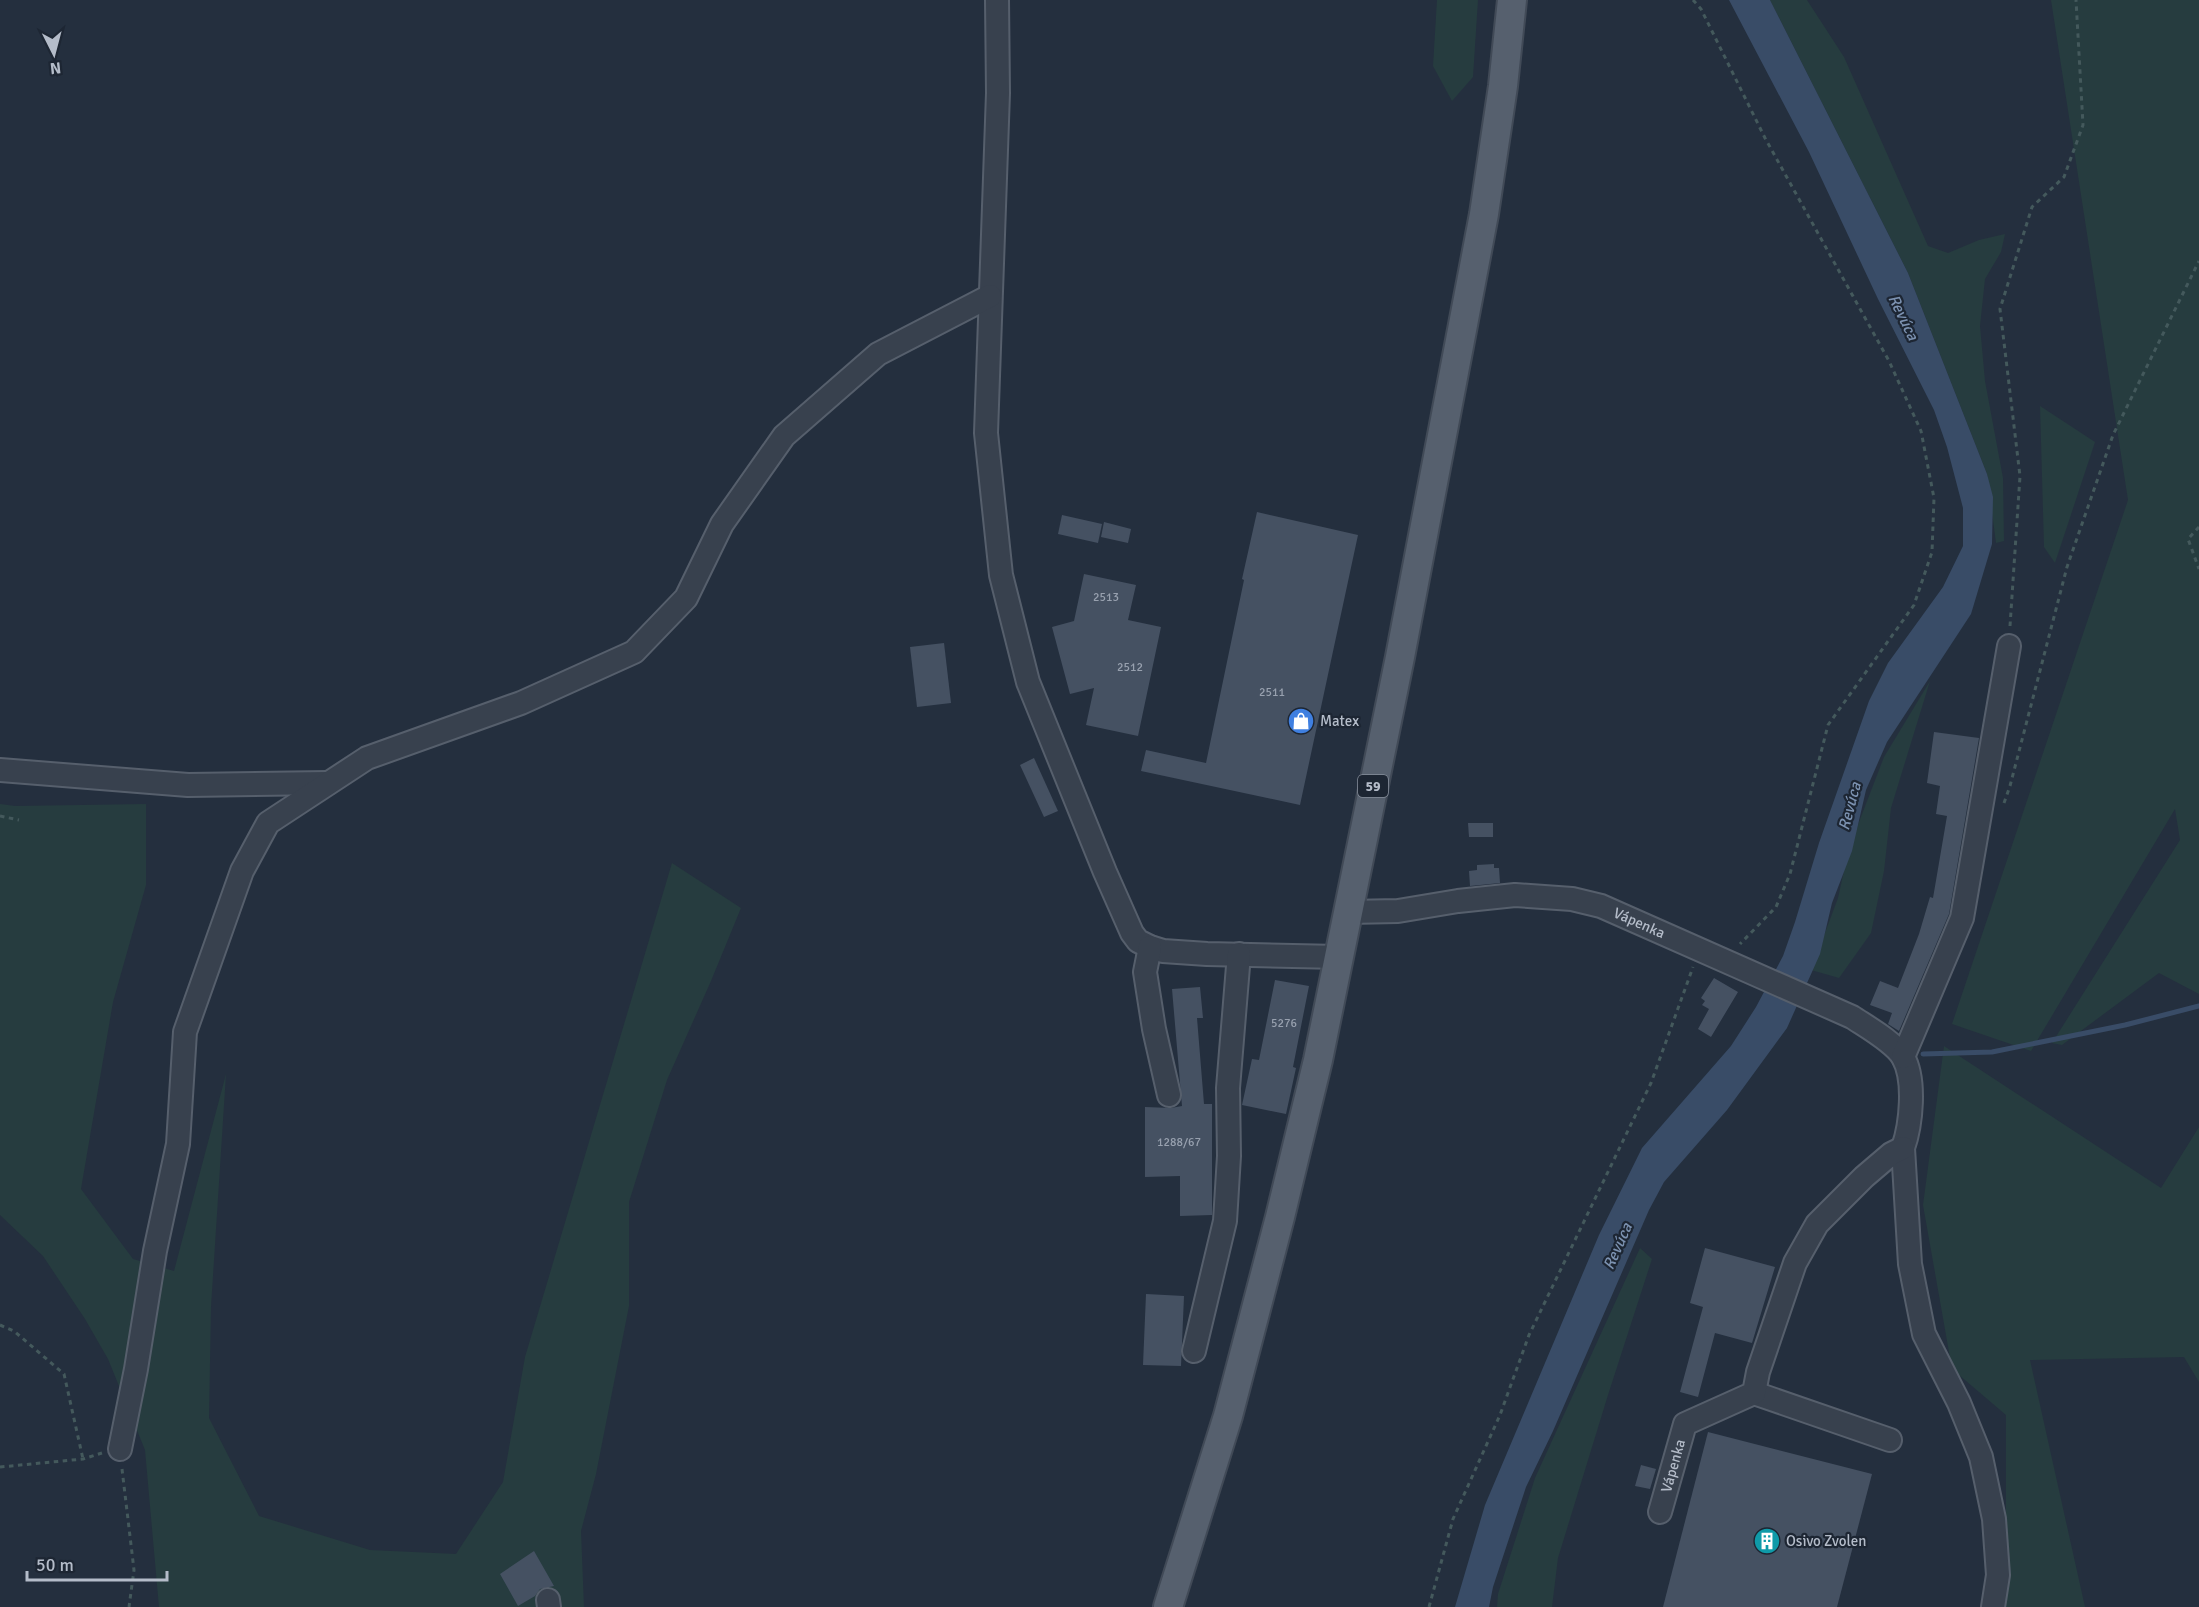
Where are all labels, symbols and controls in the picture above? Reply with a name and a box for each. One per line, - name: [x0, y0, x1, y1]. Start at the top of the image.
- north arrow: [24, 24, 84, 84]
- text: N: [49, 57, 62, 78]
- water label: Revúca: [1883, 291, 1923, 345]
- house number: 2513: [1093, 590, 1119, 605]
- house number: 2512: [1117, 660, 1143, 675]
- house number: 2511: [1259, 685, 1285, 700]
- shop icon: Matex: [1286, 706, 1316, 736]
- place label: Matex: [1320, 712, 1359, 730]
- road number: 59: [1358, 775, 1388, 797]
- water label: Revúca: [1834, 779, 1866, 832]
- street label: Vápenka: [1611, 904, 1668, 942]
- house number: 5276: [1271, 1016, 1297, 1031]
- house number: 1288/67: [1157, 1135, 1201, 1150]
- water label: Revúca: [1599, 1219, 1637, 1273]
- street label: Vápenka: [1657, 1437, 1689, 1494]
- building icon: Osivo Zvolen: [1752, 1526, 1782, 1556]
- place label: Osivo Zvolen: [1786, 1532, 1866, 1550]
- scale bar: [27, 1544, 166, 1582]
- text: 50 m: [36, 1554, 74, 1576]

